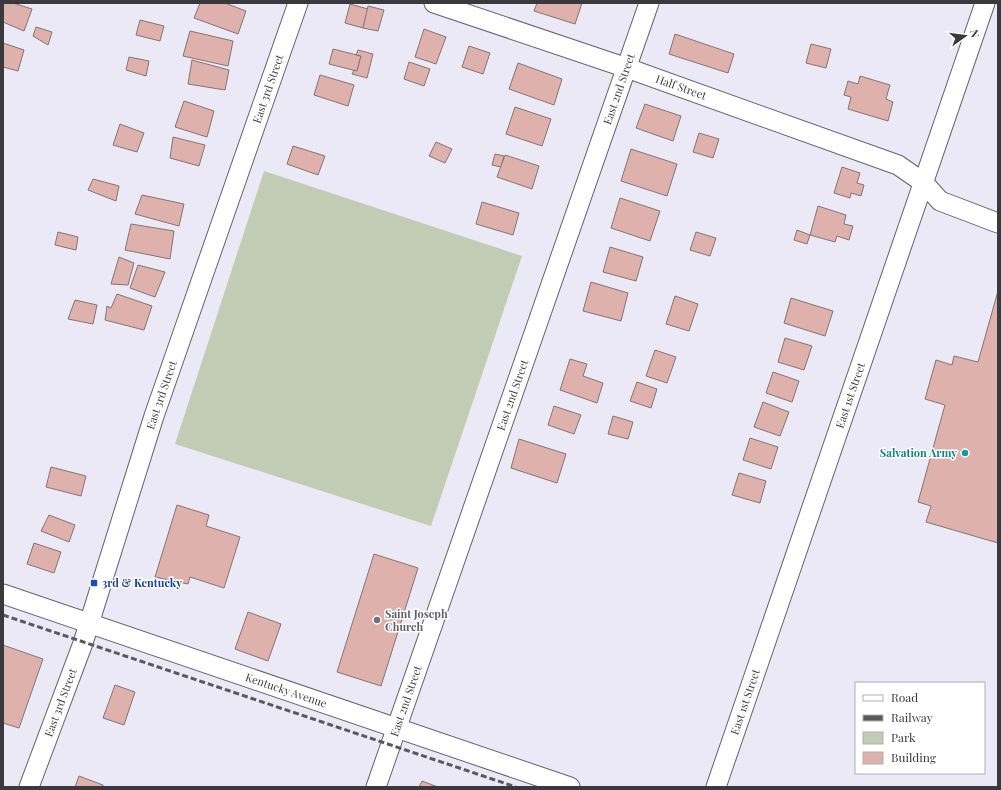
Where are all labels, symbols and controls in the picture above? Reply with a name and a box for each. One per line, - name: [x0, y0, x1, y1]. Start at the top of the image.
- north arrow: [945, 16, 985, 56]
- text: N: [967, 28, 983, 39]
- street label: East 2nd Street: [599, 51, 638, 126]
- street label: East 3rd Street: [249, 52, 287, 125]
- street label: Half Street: [654, 71, 709, 103]
- street label: East 2nd Street: [493, 357, 531, 432]
- street label: East 3rd Street: [142, 358, 180, 431]
- street label: East 1st Street: [832, 360, 868, 430]
- place label: Salvation Army: [880, 445, 957, 460]
- marker: Salvation Army: [960, 448, 970, 458]
- place label: 3rd & Kentucky: [102, 575, 182, 590]
- marker: 3rd & Kentucky: [89, 578, 99, 588]
- place label: Saint Joseph Church: [385, 606, 448, 634]
- marker: Saint Joseph Church: [372, 615, 382, 625]
- street label: East 2nd Street: [386, 663, 425, 738]
- street label: East 3rd Street: [40, 666, 80, 739]
- street label: East 1st Street: [727, 667, 763, 737]
- street label: Kentucky Avenue: [244, 669, 329, 711]
- legend: [855, 682, 985, 774]
- text: Road: [891, 689, 918, 705]
- text: Railway: [891, 709, 933, 725]
- text: Park: [891, 729, 916, 745]
- text: Building: [891, 749, 937, 765]

